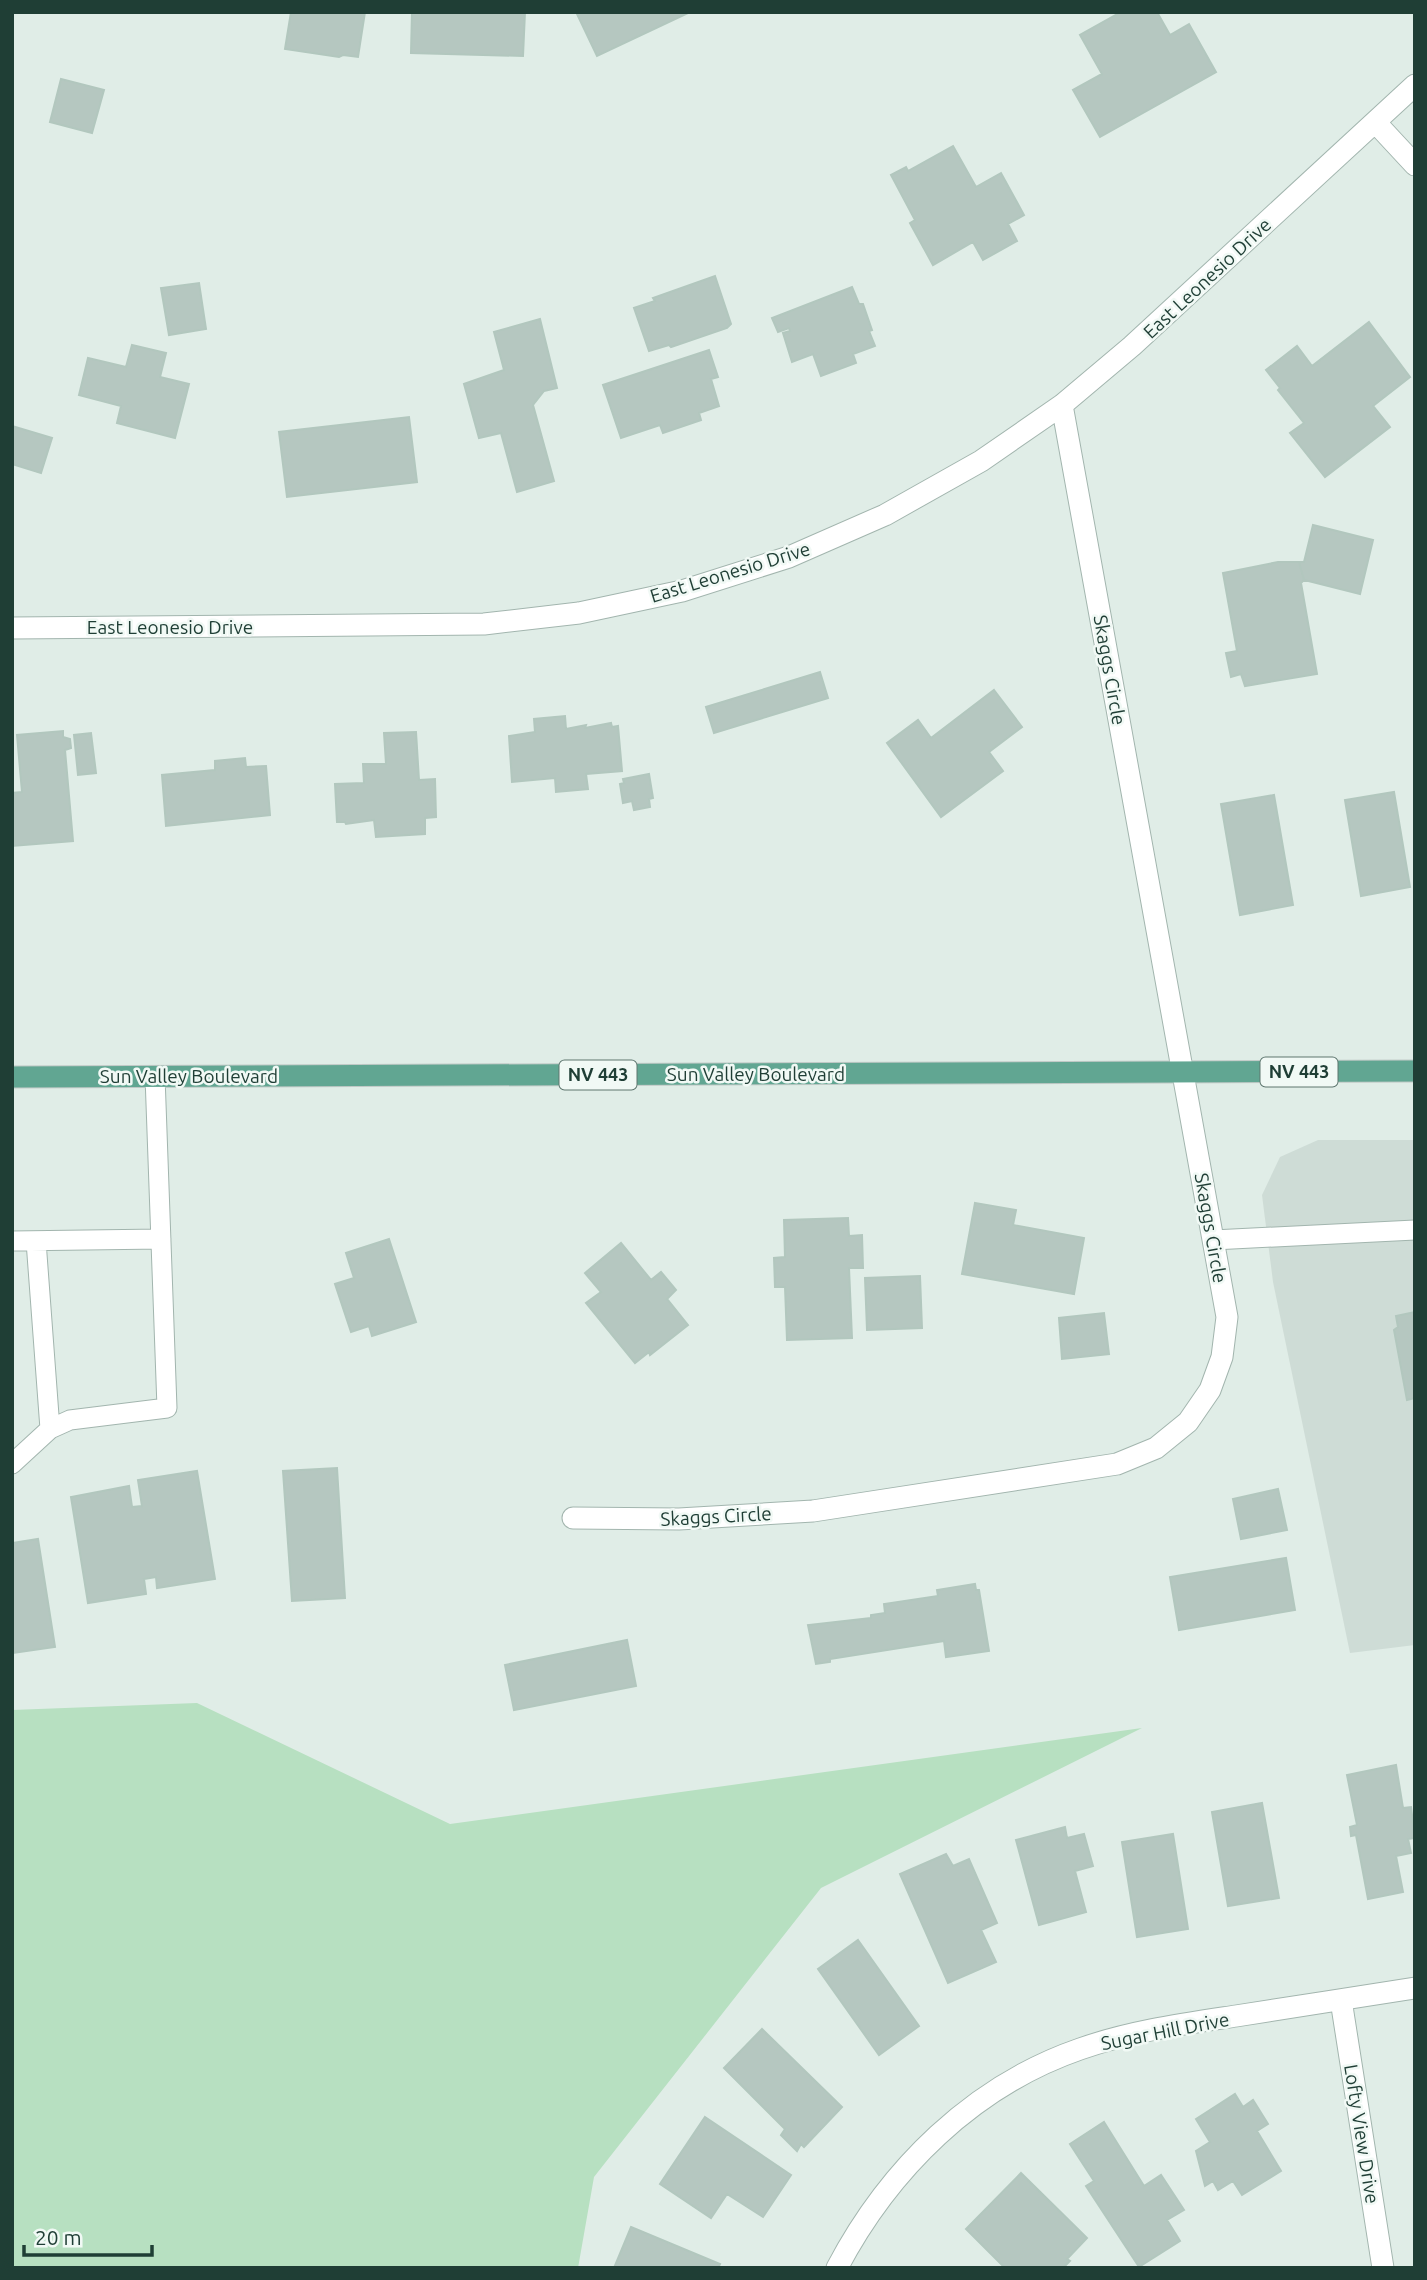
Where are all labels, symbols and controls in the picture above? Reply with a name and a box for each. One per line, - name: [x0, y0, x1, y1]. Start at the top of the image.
- street label: East Leonesio Drive: [1139, 213, 1275, 343]
- street label: East Leonesio Drive: [647, 537, 813, 607]
- street label: Skaggs Circle: [1089, 613, 1131, 727]
- street label: East Leonesio Drive: [87, 616, 253, 638]
- road number: NV 443: [1260, 1058, 1338, 1086]
- road number: NV 443: [560, 1060, 636, 1090]
- street label: Sun Valley Boulevard: [667, 1063, 845, 1085]
- street label: Sun Valley Boulevard: [100, 1065, 278, 1087]
- street label: Skaggs Circle: [1190, 1171, 1232, 1285]
- street label: Skaggs Circle: [660, 1502, 772, 1530]
- street label: Sugar Hill Drive: [1099, 2008, 1231, 2054]
- street label: Lofty View Drive: [1340, 2063, 1384, 2205]
- scale bar: [24, 2214, 152, 2258]
- text: 20 m: [35, 2225, 82, 2249]

